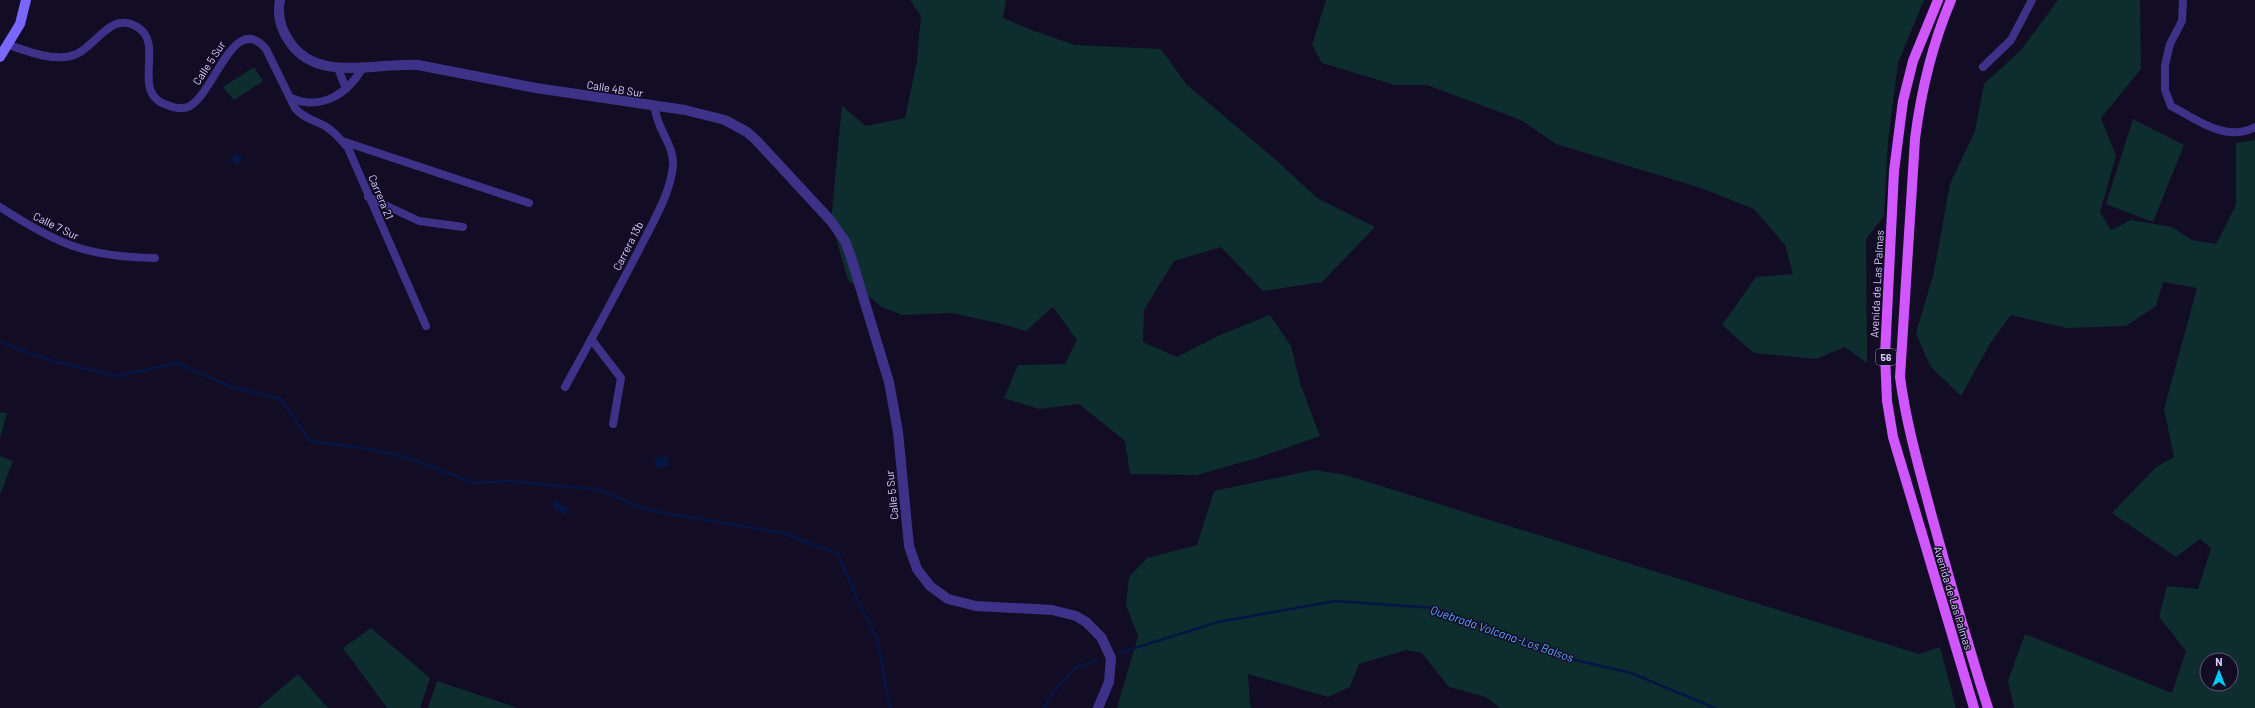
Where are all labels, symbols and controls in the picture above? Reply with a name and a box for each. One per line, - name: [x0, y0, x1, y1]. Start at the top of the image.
- street label: Calle 5 Sur: [190, 38, 228, 87]
- street label: Calle 4B Sur: [586, 78, 644, 99]
- street label: Carrera 21: [366, 172, 397, 221]
- street label: Calle 7 Sur: [31, 209, 81, 242]
- street label: Carrera 13b: [610, 219, 645, 273]
- street label: Avenida de Las Palmas: [1867, 230, 1886, 338]
- road number: 56: [1876, 349, 1896, 365]
- street label: Calle 5 Sur: [882, 470, 901, 520]
- street label: Avenida de Las Palmas: [1931, 544, 1975, 651]
- water label: Quebrada Volcana-Los Balsos: [1429, 602, 1576, 664]
- north arrow: [2199, 652, 2239, 692]
- text: N: [2215, 655, 2223, 668]

